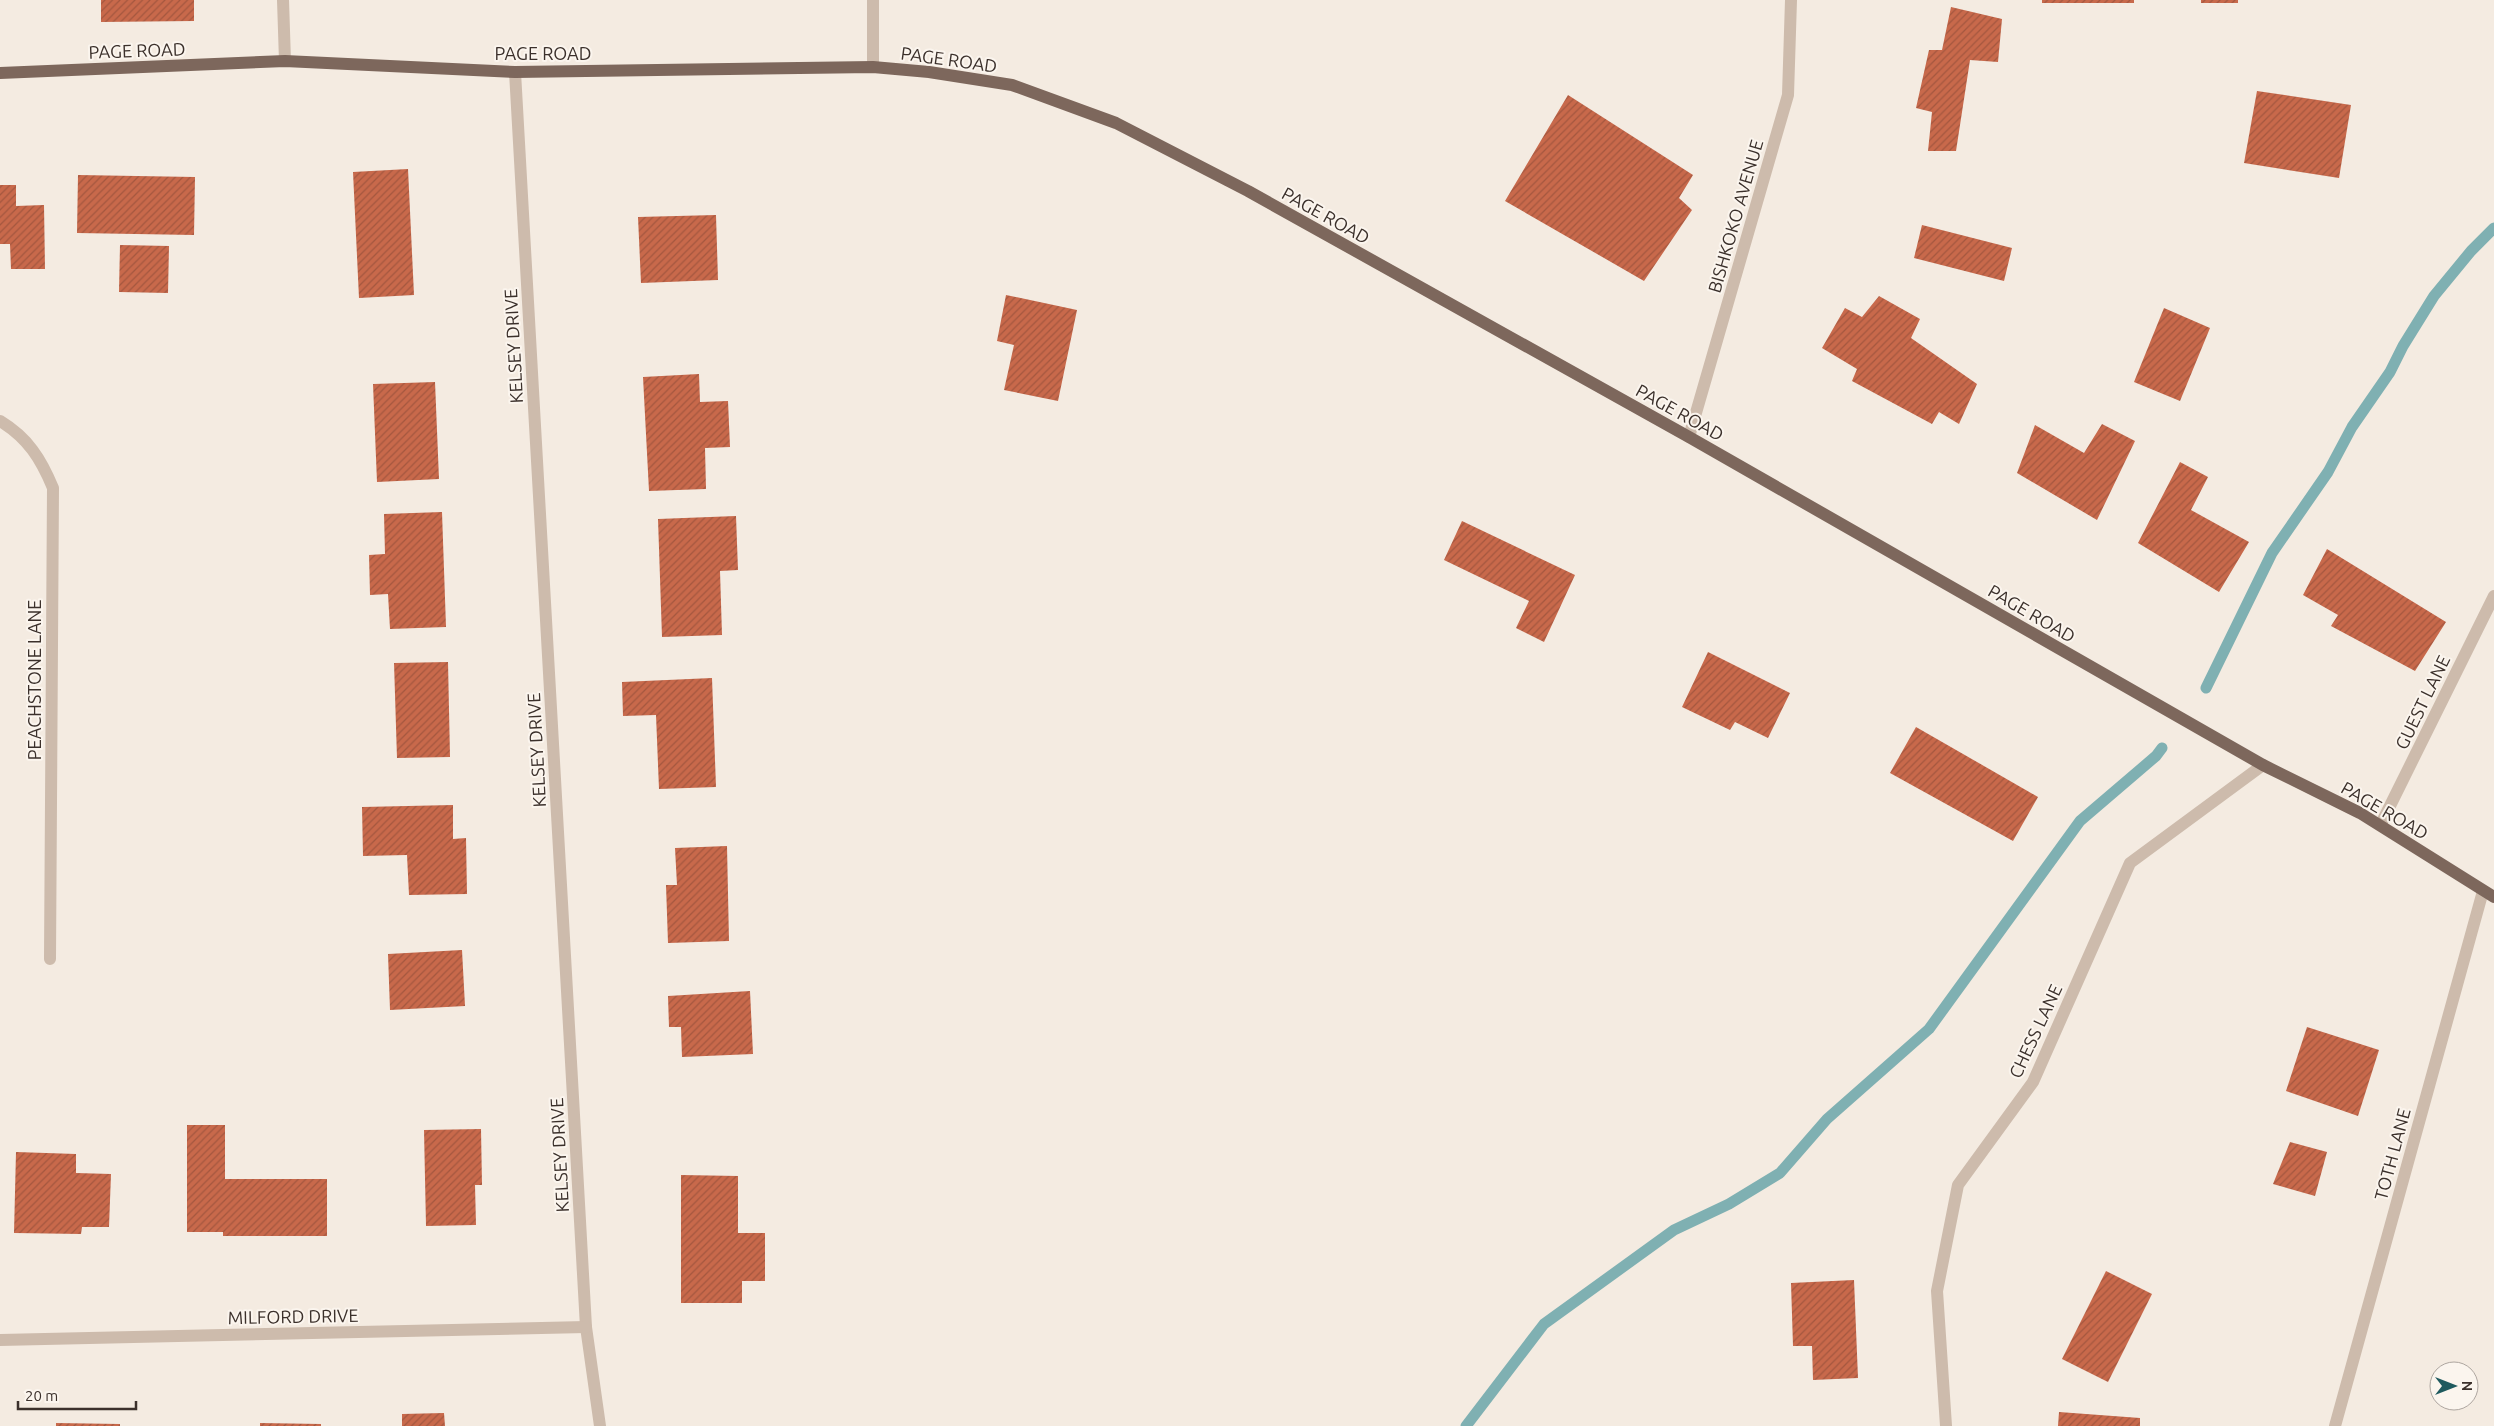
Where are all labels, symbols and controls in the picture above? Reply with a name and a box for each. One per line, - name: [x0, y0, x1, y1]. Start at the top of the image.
- street label: PAGE ROAD: [88, 38, 186, 62]
- street label: PAGE ROAD: [900, 42, 998, 76]
- street label: PAGE ROAD: [494, 43, 592, 63]
- street label: BISHKOKO AVENUE: [1704, 137, 1766, 295]
- street label: PAGE ROAD: [1279, 183, 1373, 247]
- street label: KELSEY DRIVE: [500, 288, 526, 404]
- street label: PAGE ROAD: [1633, 380, 1727, 444]
- street label: PAGE ROAD: [1985, 580, 2079, 646]
- street label: PEACHSTONE LANE: [24, 600, 44, 760]
- street label: GUEST LANE: [2391, 652, 2453, 752]
- street label: KELSEY DRIVE: [523, 692, 549, 808]
- street label: PAGE ROAD: [2338, 777, 2432, 843]
- street label: CHESS LANE: [2005, 981, 2065, 1081]
- street label: KELSEY DRIVE: [546, 1097, 572, 1213]
- street label: TOTH LANE: [2370, 1106, 2414, 1202]
- street label: MILFORD DRIVE: [227, 1305, 359, 1327]
- north arrow: [2429, 1361, 2479, 1411]
- scale bar: [18, 1378, 135, 1410]
- text: N: [2459, 1381, 2475, 1391]
- text: 20 m: [25, 1387, 58, 1404]

